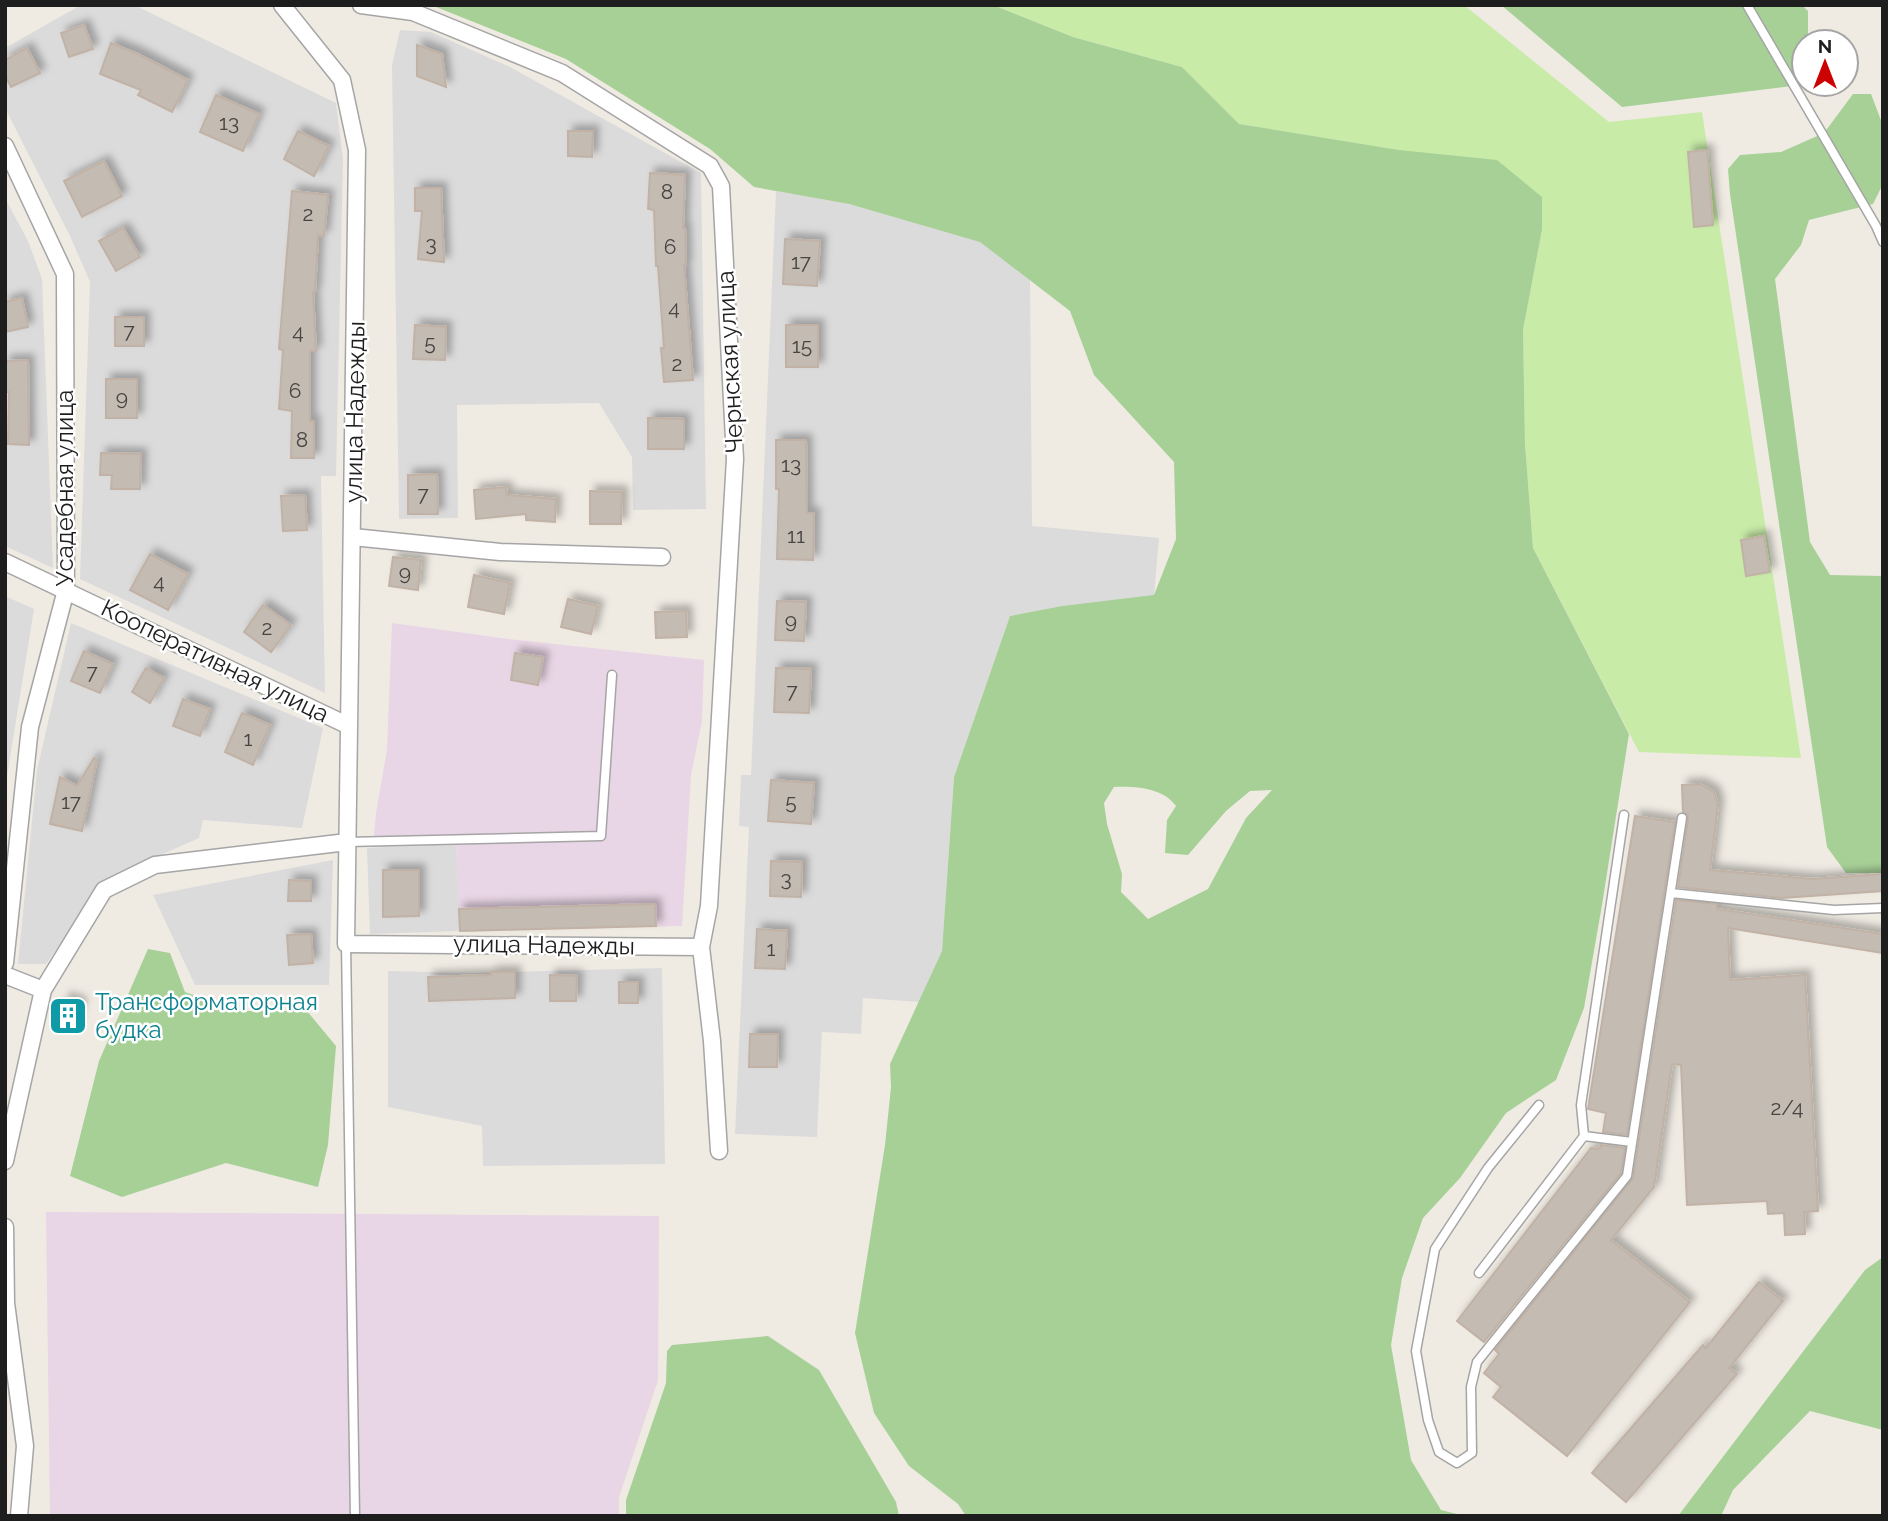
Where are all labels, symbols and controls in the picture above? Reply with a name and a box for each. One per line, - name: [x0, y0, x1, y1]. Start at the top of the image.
- north arrow: [1790, 28, 1860, 98]
- text: N: [1818, 35, 1832, 57]
- house number: 13: [219, 110, 239, 135]
- house number: 8: [661, 179, 673, 204]
- house number: 2: [303, 201, 313, 226]
- house number: 3: [425, 231, 437, 256]
- house number: 6: [664, 234, 676, 259]
- house number: 17: [791, 249, 812, 274]
- street label: Чернская улица: [710, 270, 749, 454]
- house number: 4: [668, 295, 680, 320]
- house number: 7: [123, 318, 135, 343]
- house number: 4: [292, 319, 304, 344]
- street label: улица Надежды: [338, 321, 371, 503]
- house number: 5: [424, 330, 436, 355]
- house number: 15: [792, 333, 812, 358]
- house number: 2: [672, 351, 682, 376]
- house number: 6: [289, 378, 301, 403]
- house number: 9: [116, 385, 128, 410]
- street label: Усадебная улица: [50, 390, 79, 586]
- house number: 8: [296, 427, 308, 452]
- house number: 13: [781, 452, 801, 477]
- house number: 7: [417, 481, 429, 506]
- house number: 11: [787, 523, 805, 548]
- house number: 9: [399, 560, 411, 585]
- house number: 4: [153, 569, 165, 594]
- street label: Кооперативная улица: [97, 593, 334, 728]
- house number: 9: [785, 608, 797, 633]
- house number: 2: [262, 615, 272, 640]
- house number: 7: [86, 659, 98, 684]
- house number: 7: [786, 678, 798, 703]
- house number: 1: [244, 726, 253, 751]
- house number: 17: [61, 789, 82, 814]
- house number: 5: [785, 789, 797, 814]
- house number: 3: [780, 866, 792, 891]
- street label: улица Надежды: [453, 928, 635, 961]
- house number: 1: [767, 936, 776, 961]
- place label: Трансформаторная будка: [95, 987, 318, 1044]
- building icon: Трансформаторная будка: [47, 995, 89, 1037]
- house number: 2/4: [1770, 1095, 1804, 1120]

